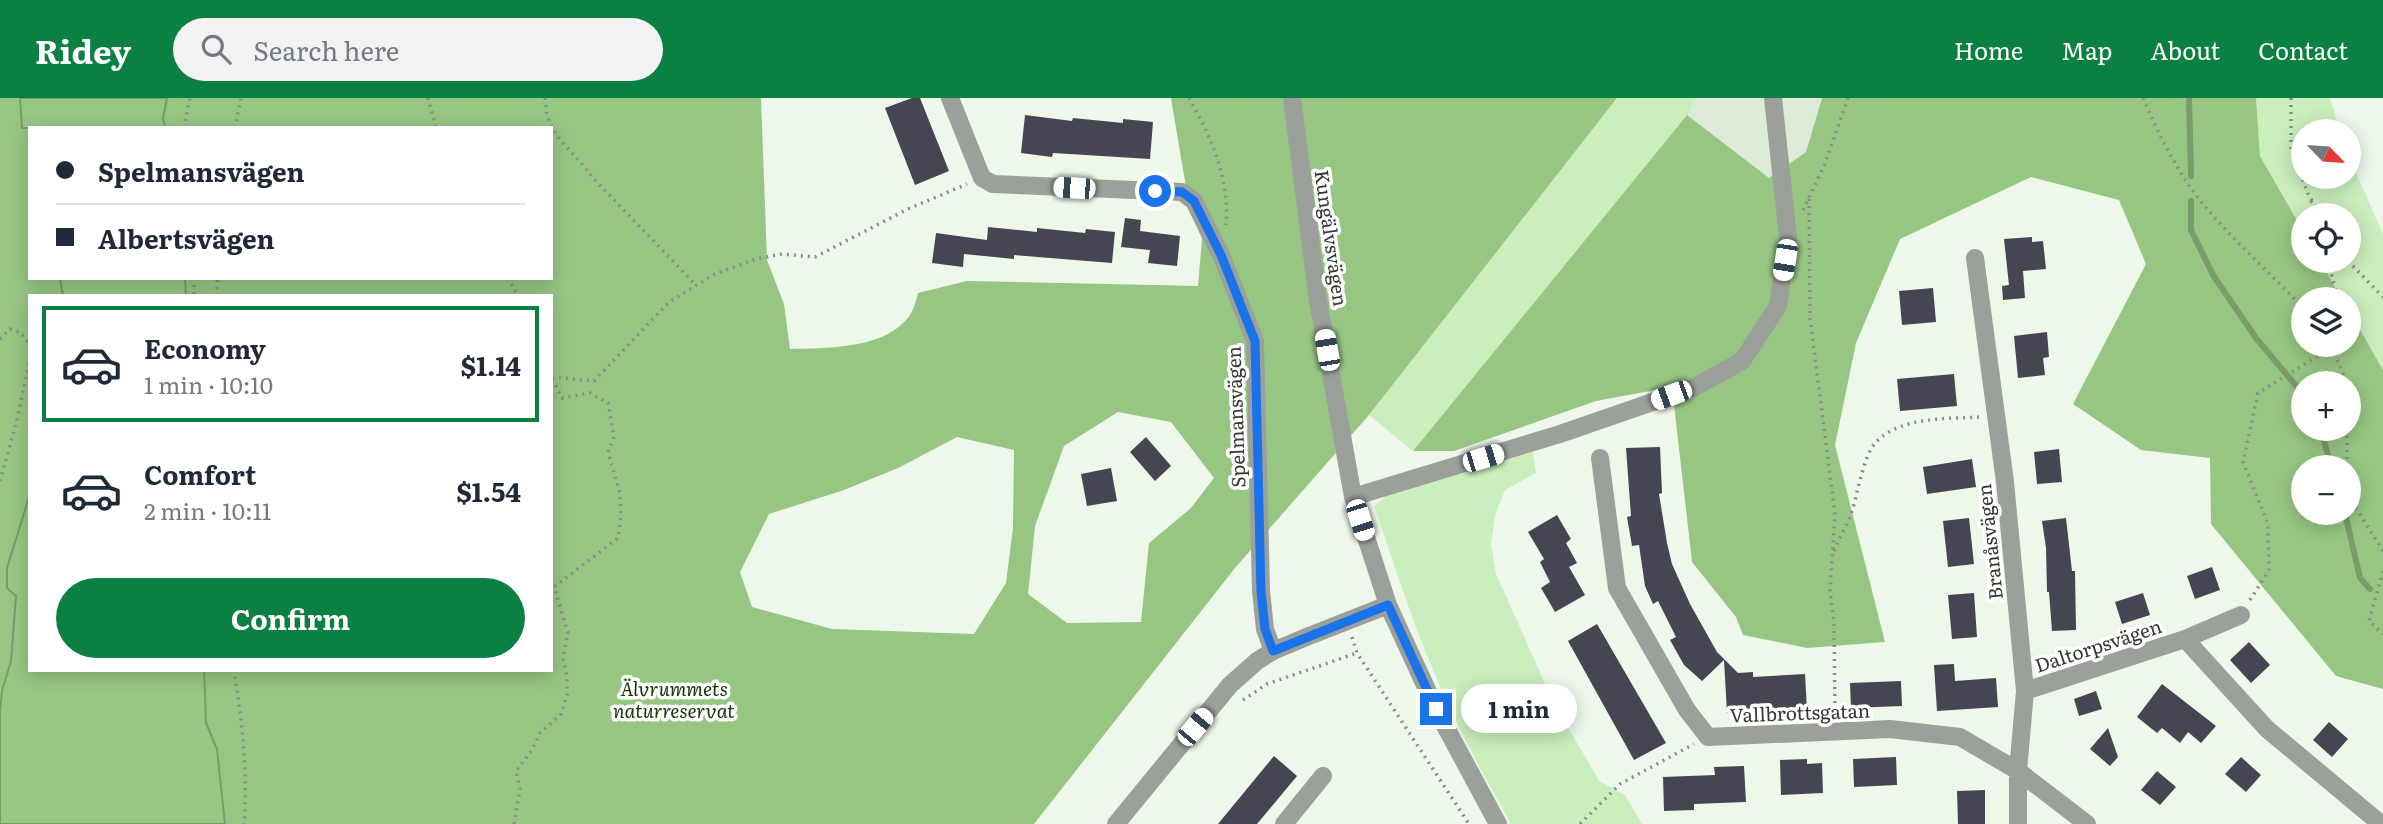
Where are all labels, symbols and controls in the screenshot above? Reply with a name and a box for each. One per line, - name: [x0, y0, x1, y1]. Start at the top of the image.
- search box: [173, 18, 663, 81]
- text: Ridey: [35, 25, 131, 74]
- icon: search: [197, 30, 235, 68]
- text: Search here: [253, 30, 399, 69]
- text: Home: [1954, 32, 2023, 67]
- text: Map: [2061, 32, 2112, 67]
- text: About: [2150, 32, 2220, 67]
- text: Contact: [2258, 32, 2348, 67]
- north arrow: [2291, 119, 2361, 189]
- map controls: [2291, 119, 2361, 525]
- text: Spelmansvägen: [98, 151, 305, 190]
- street label: Kungälvsvägen: [1309, 168, 1355, 308]
- route start: [1139, 175, 1171, 207]
- car: [1053, 176, 1096, 200]
- button: locate: [2291, 203, 2361, 273]
- text: Albertsvägen: [98, 218, 275, 257]
- car: [1772, 238, 1799, 282]
- button: layers: [2291, 287, 2361, 357]
- car: [1314, 327, 1341, 373]
- text: Economy: [144, 328, 266, 367]
- icon: car: [60, 333, 123, 396]
- text: $1.14: [461, 345, 521, 384]
- street label: Spelmansvägen: [1219, 346, 1251, 488]
- text: 1 min · 10:10: [144, 367, 273, 401]
- button: +: [2291, 371, 2361, 441]
- car: [1648, 378, 1695, 412]
- car: [1460, 442, 1507, 474]
- text: Comfort: [144, 454, 256, 493]
- button: −: [2291, 455, 2361, 525]
- icon: car: [60, 459, 123, 522]
- text: $1.54: [456, 471, 521, 510]
- street label: Branåsvägen: [1969, 483, 2009, 601]
- text: 2 min · 10:11: [144, 493, 271, 527]
- car: [1344, 497, 1377, 543]
- button: Confirm: [56, 578, 525, 658]
- street label: Daltorpsvägen: [2031, 611, 2165, 679]
- park label: Älvrummets naturreservat: [613, 674, 735, 724]
- callout: 1 min: [1460, 684, 1576, 734]
- text: 1 min: [1488, 691, 1550, 725]
- route end: [1420, 693, 1452, 725]
- street label: Vallbrottsgatan: [1729, 696, 1871, 728]
- car: [1174, 704, 1217, 750]

